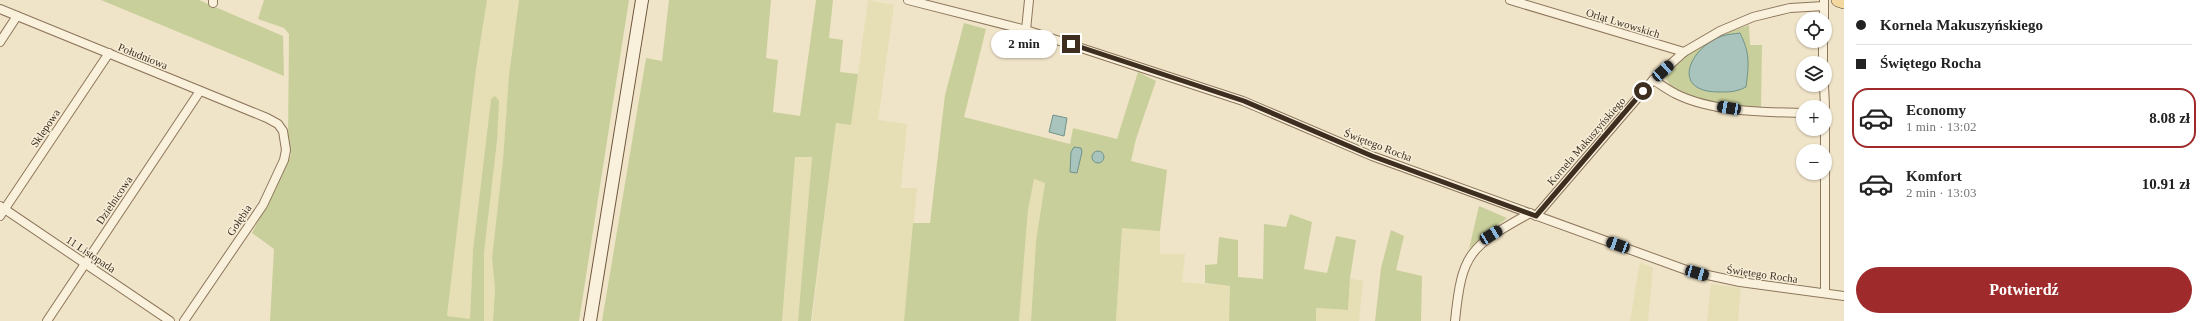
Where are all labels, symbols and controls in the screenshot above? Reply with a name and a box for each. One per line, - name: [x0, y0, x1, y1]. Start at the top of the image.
- street label: Orląt Lwowskich: [1585, 6, 1662, 40]
- map controls: [1796, 12, 1832, 180]
- button: locate: [1796, 12, 1832, 48]
- text: Kornela Makuszyńskiego: [1880, 17, 2043, 33]
- callout: 2 min: [991, 30, 1057, 58]
- route end: [1062, 35, 1080, 53]
- text: 2 min: [1008, 36, 1040, 51]
- street label: Południowa: [116, 41, 170, 71]
- text: Świętego Rocha: [1880, 55, 1981, 71]
- button: layers: [1796, 56, 1832, 92]
- car: [1650, 59, 1676, 83]
- route start: [1634, 82, 1652, 100]
- street label: Kornela Makuszyńskiego: [1544, 94, 1628, 187]
- car: [1716, 100, 1742, 116]
- button: +: [1796, 100, 1832, 136]
- icon: car: [1858, 100, 1894, 136]
- text: Economy: [1906, 102, 1966, 118]
- street label: Sklepowa: [28, 107, 62, 149]
- text: 8.08 zł: [2149, 110, 2190, 126]
- text: 1 min · 13:02: [1906, 119, 1976, 134]
- street label: Świętego Rocha: [1342, 127, 1414, 164]
- button: −: [1796, 144, 1832, 180]
- icon: car: [1858, 166, 1894, 202]
- text: Komfort: [1906, 168, 1962, 184]
- street label: Dzielnicowa: [93, 174, 135, 226]
- text: 10.91 zł: [2142, 176, 2190, 192]
- text: 2 min · 13:03: [1906, 185, 1976, 200]
- street label: Gołębia: [224, 202, 254, 238]
- car: [1478, 224, 1504, 246]
- street label: 11 Listopada: [64, 233, 118, 275]
- car: [1605, 235, 1631, 255]
- street label: Świętego Rocha: [1726, 263, 1798, 285]
- car: [1684, 264, 1710, 282]
- button: Potwierdź: [1856, 267, 2192, 313]

